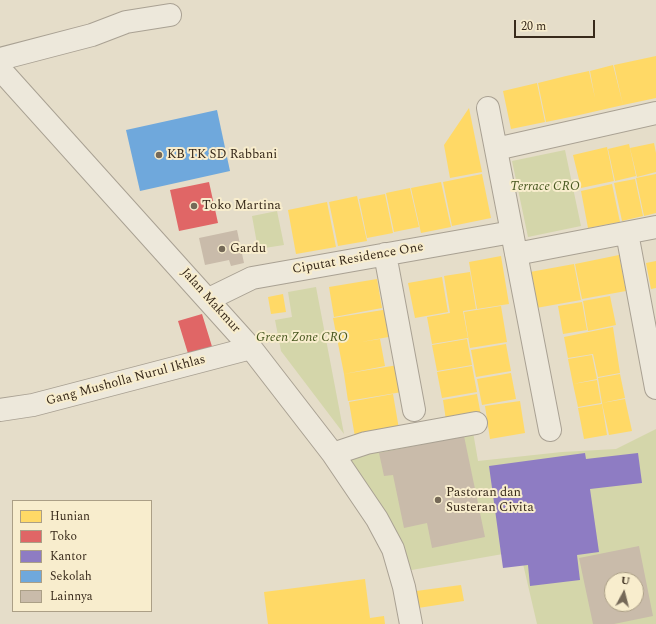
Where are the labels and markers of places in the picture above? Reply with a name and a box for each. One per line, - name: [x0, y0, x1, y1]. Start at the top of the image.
- place label: KB TK SD Rabbani: [167, 147, 277, 163]
- marker: KB TK SD Rabbani: [154, 150, 164, 160]
- place label: Toko Martina: [202, 198, 281, 214]
- marker: Toko Martina: [189, 201, 199, 211]
- place label: Gardu: [230, 241, 266, 257]
- marker: Gardu: [217, 244, 227, 254]
- place label: Pastoran dan Susteran Civita: [446, 485, 534, 516]
- marker: Pastoran dan Susteran Civita: [433, 495, 443, 505]

